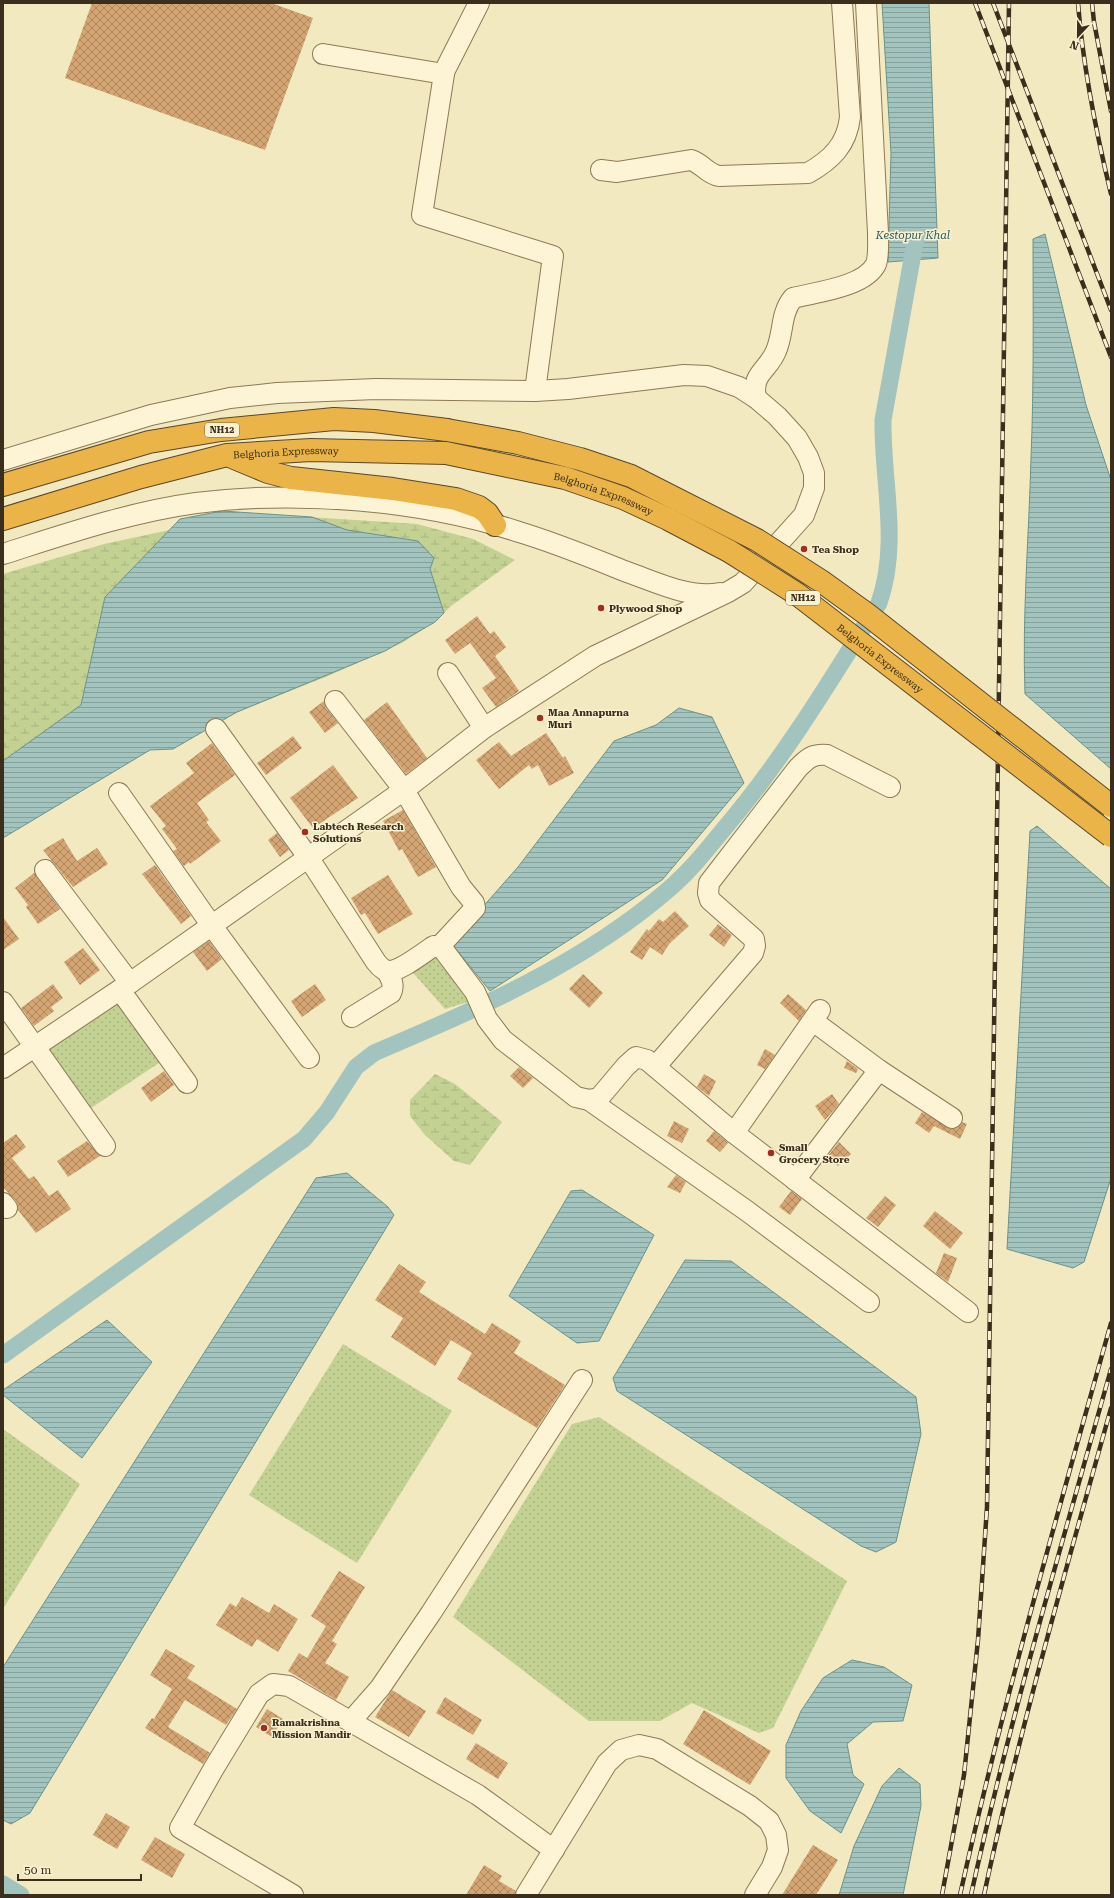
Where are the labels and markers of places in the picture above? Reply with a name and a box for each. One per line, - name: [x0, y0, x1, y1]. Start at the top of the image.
- marker: Tea Shop: [799, 544, 809, 554]
- place label: Tea Shop: [812, 544, 859, 555]
- marker: Plywood Shop: [596, 603, 606, 613]
- place label: Plywood Shop: [609, 603, 682, 614]
- place label: Maa Annapurna Muri: [548, 707, 629, 730]
- marker: Maa Annapurna Muri: [535, 713, 545, 723]
- place label: Labtech Research Solutions: [313, 821, 404, 844]
- marker: Labtech Research Solutions: [300, 827, 310, 837]
- place label: Small Grocery Store: [779, 1142, 850, 1165]
- marker: Small Grocery Store: [766, 1148, 776, 1158]
- place label: Ramakrishna Mission Mandir: [272, 1717, 352, 1740]
- marker: Ramakrishna Mission Mandir: [259, 1723, 269, 1733]

